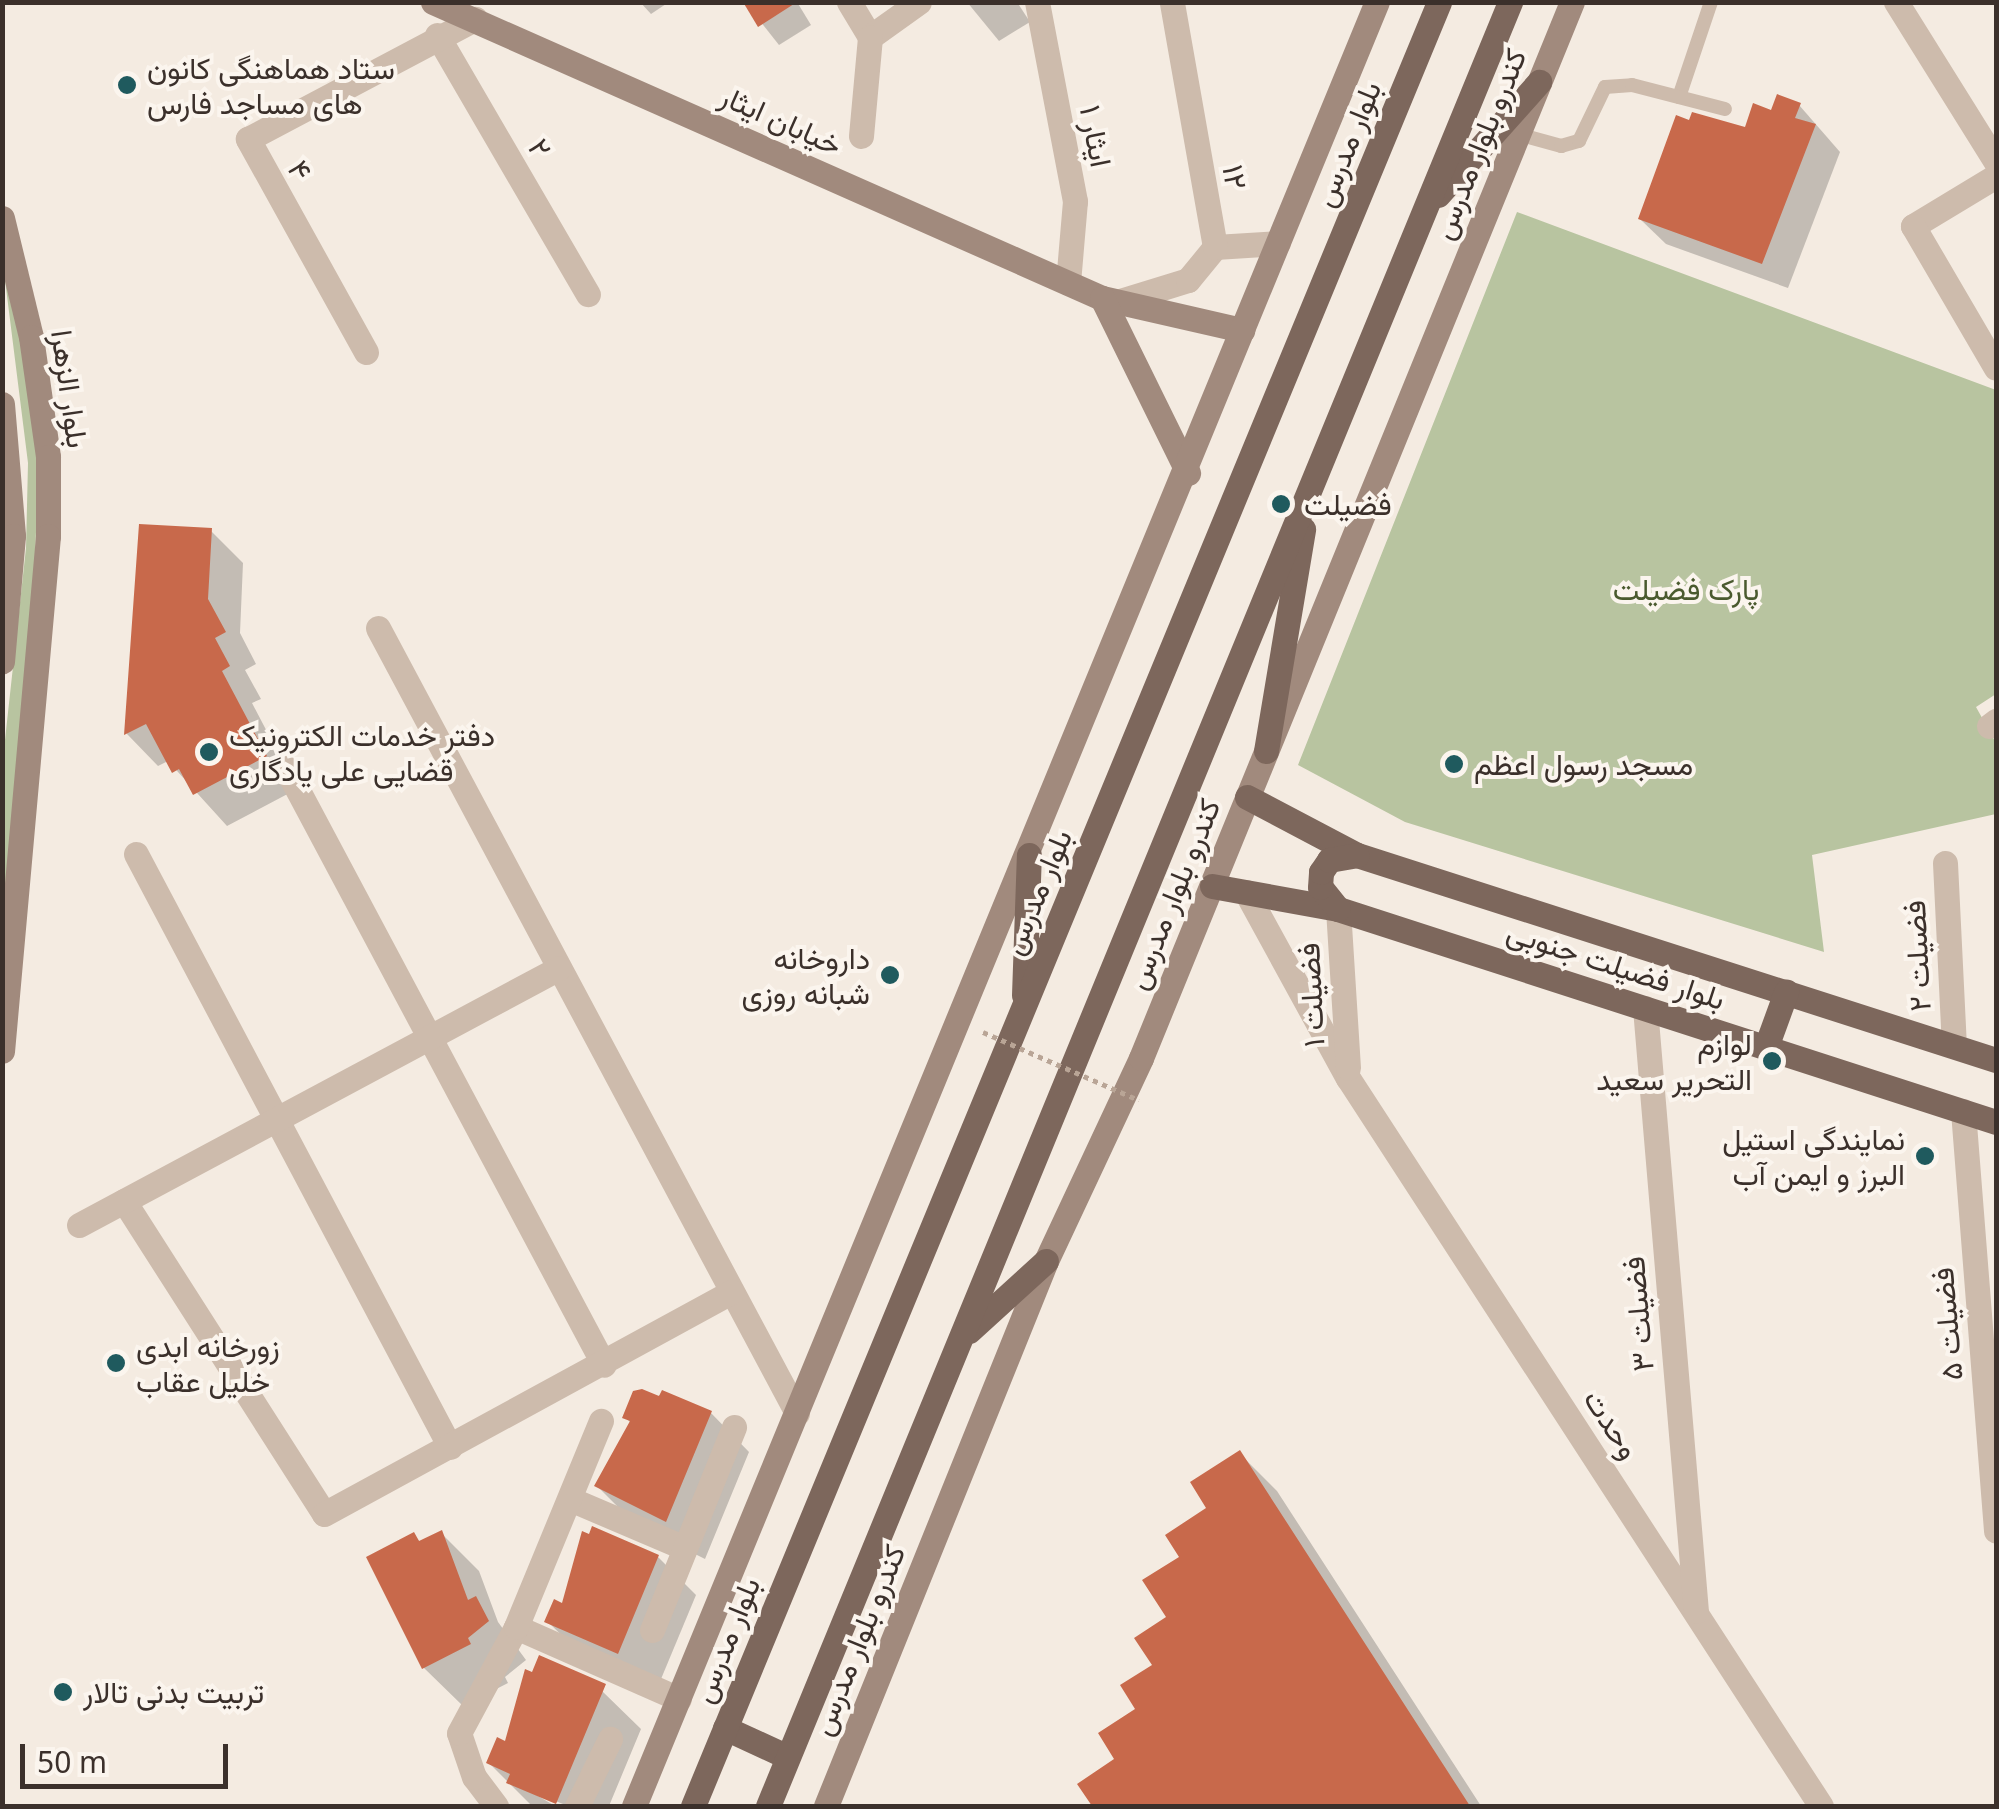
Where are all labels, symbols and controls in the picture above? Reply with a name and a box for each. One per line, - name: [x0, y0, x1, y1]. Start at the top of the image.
- street label: کندرو بلوار مدرس: [1424, 43, 1534, 245]
- place label: ستاد هماهنگی کانون های مساجد فارس: [147, 50, 395, 120]
- marker: ستاد هماهنگی کانون های مساجد فارس: [116, 74, 138, 96]
- street label: بلوار مدرس: [1306, 76, 1388, 212]
- street label: خیابان ایثار: [715, 77, 847, 163]
- street label: ایثار ۱: [1072, 102, 1120, 170]
- street label: ۲: [520, 132, 560, 164]
- street label: ۴: [280, 154, 320, 186]
- street label: ۱۲: [1215, 162, 1255, 192]
- street label: بلوار الزهرا: [44, 328, 96, 450]
- place label: فضیلت: [1304, 486, 1392, 522]
- marker: فضیلت: [1268, 491, 1294, 517]
- park label: پارک فضیلت: [1613, 571, 1759, 607]
- place label: دفتر خدمات الکترونیک قضایی علی یادگاری: [229, 717, 495, 788]
- marker: دفتر خدمات الکترونیک قضایی علی یادگاری: [198, 741, 220, 763]
- place label: مسجد رسول اعظم: [1474, 746, 1693, 782]
- marker: مسجد رسول اعظم: [1443, 753, 1465, 775]
- street label: کندرو بلوار مدرس: [1118, 793, 1228, 995]
- street label: بلوار مدرس: [995, 824, 1079, 960]
- street label: فضیلت ۲: [1896, 899, 1938, 1013]
- street label: بلوار فضیلت جنوبی: [1502, 913, 1730, 1017]
- place label: داروخانه شبانه روزی: [742, 940, 870, 1010]
- street label: فضیلت ۱: [1290, 942, 1332, 1048]
- marker: داروخانه شبانه روزی: [879, 964, 901, 986]
- place label: لوازم التحریر سعید: [1596, 1026, 1752, 1096]
- marker: لوازم التحریر سعید: [1761, 1050, 1783, 1072]
- place label: نمایندگی استيل البرز و ایمن آب: [1722, 1121, 1905, 1192]
- marker: نمایندگی استيل البرز و ایمن آب: [1914, 1145, 1936, 1167]
- street label: فضیلت ۳: [1615, 1255, 1661, 1373]
- street label: فضیلت ۵: [1924, 1266, 1970, 1382]
- place label: زورخانه ابدی خلیل عقاب: [136, 1328, 280, 1398]
- marker: زورخانه ابدی خلیل عقاب: [105, 1352, 127, 1374]
- street label: وحدت: [1576, 1382, 1648, 1466]
- street label: کندرو بلوار مدرس: [803, 1539, 913, 1741]
- street label: بلوار مدرس: [685, 1572, 767, 1708]
- place label: تربیت بدنی تالار: [83, 1674, 264, 1710]
- marker: تربیت بدنی تالار: [52, 1681, 74, 1703]
- scale bar: [25, 1724, 232, 1786]
- text: 50 m: [37, 1741, 107, 1782]

